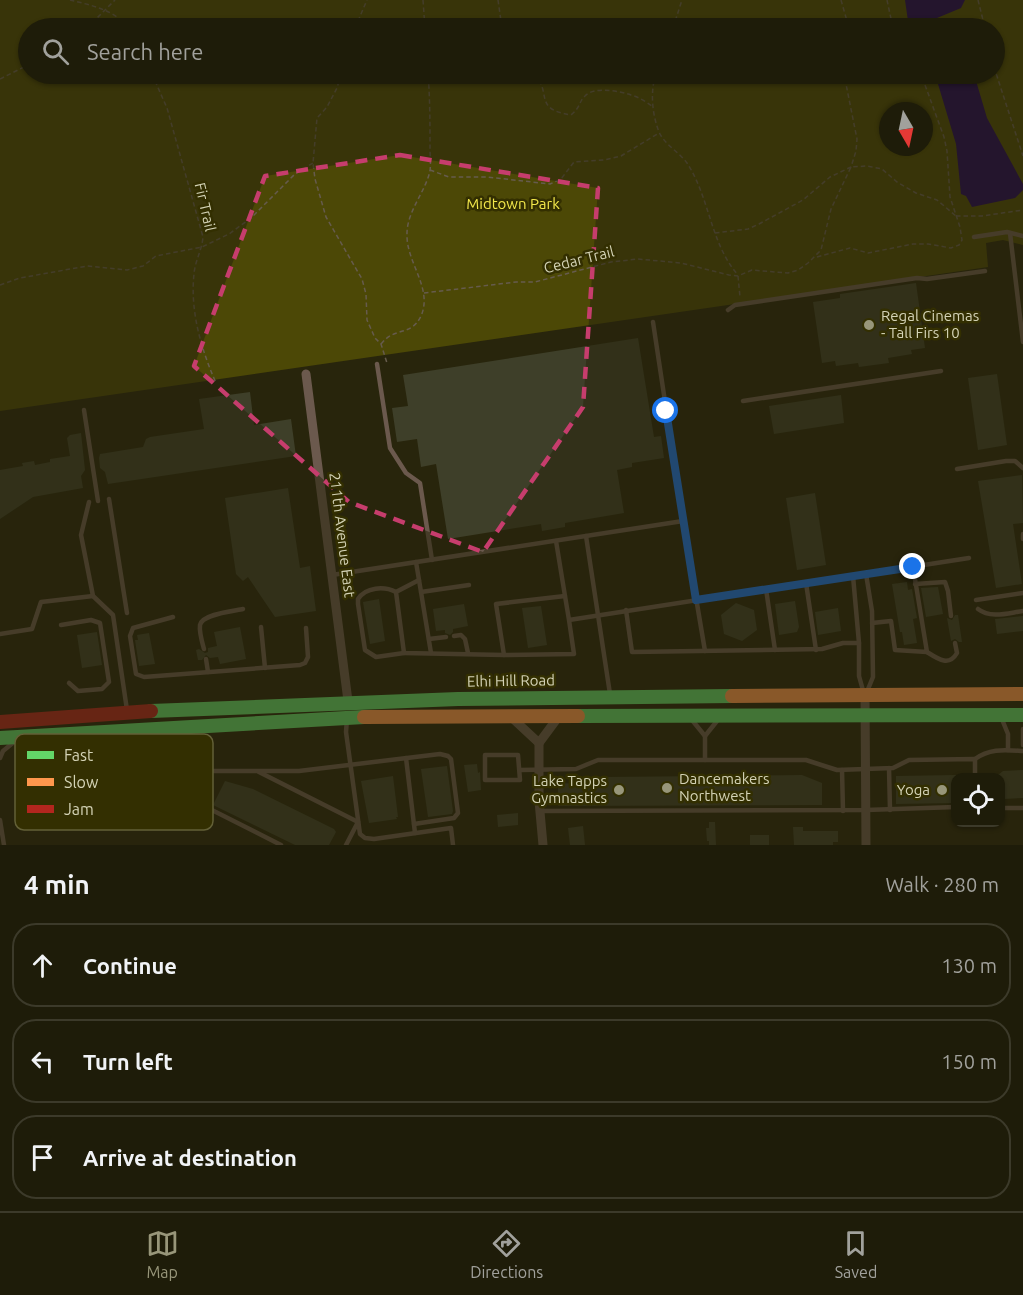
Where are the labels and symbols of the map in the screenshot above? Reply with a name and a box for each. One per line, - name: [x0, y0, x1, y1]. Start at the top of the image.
- north arrow: [879, 102, 933, 156]
- street label: Fir Trail: [192, 181, 219, 233]
- park label: Midtown Park: [466, 195, 560, 212]
- street label: Cedar Trail: [542, 243, 616, 276]
- place label: Regal Cinemas - Tall Firs 10: [881, 307, 979, 341]
- marker: Regal Cinemas - Tall Firs 10: [862, 318, 876, 332]
- route start: [652, 397, 678, 423]
- street label: 211th Avenue East: [326, 471, 359, 598]
- route end: [899, 553, 925, 579]
- street label: Elhi Hill Road: [467, 671, 555, 690]
- legend: [15, 734, 213, 830]
- text: Fast: [64, 746, 94, 764]
- place label: Dancemakers Northwest: [679, 770, 770, 804]
- place label: Lake Tapps Gymnastics: [531, 772, 607, 806]
- text: Slow: [64, 773, 99, 791]
- marker: Dancemakers Northwest: [660, 781, 674, 795]
- place label: Yoga: [897, 781, 930, 798]
- marker: Lake Tapps Gymnastics: [612, 783, 626, 797]
- marker: Yoga: [935, 783, 949, 797]
- text: Jam: [64, 800, 94, 818]

